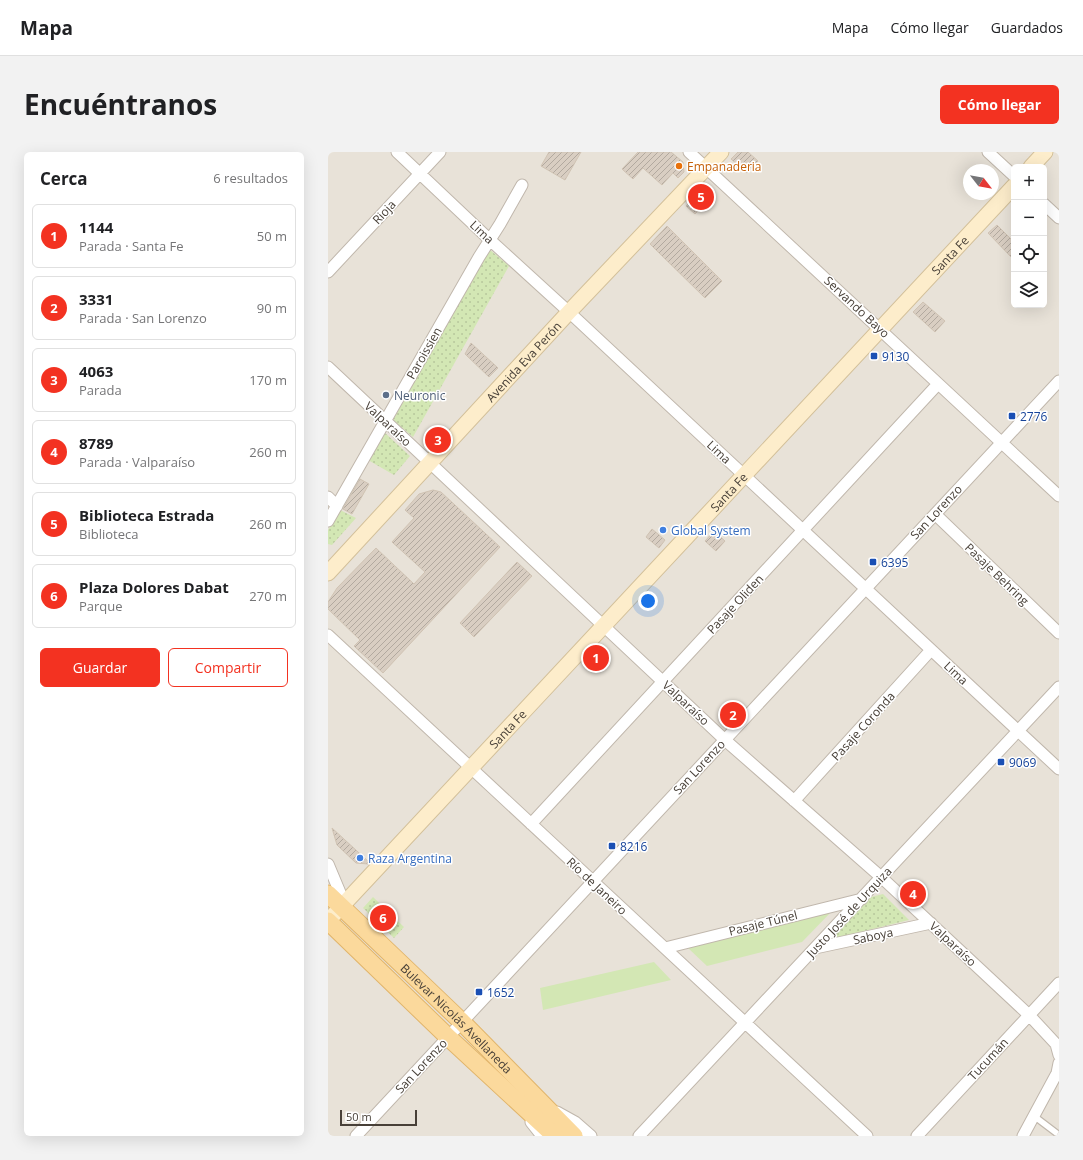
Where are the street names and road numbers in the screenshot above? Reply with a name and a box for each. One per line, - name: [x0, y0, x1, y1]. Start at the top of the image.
- street label: Rioja: [368, 196, 400, 228]
- street label: Lima: [466, 217, 498, 247]
- street label: Santa Fe: [927, 232, 972, 278]
- street label: Servando Bayo: [821, 272, 893, 342]
- street label: Avenida Eva Perón: [482, 318, 565, 405]
- street label: Paroissien: [402, 324, 446, 382]
- street label: Valparaíso: [361, 398, 415, 450]
- street label: Lima: [703, 437, 735, 467]
- street label: Santa Fe: [706, 468, 751, 515]
- street label: San Lorenzo: [906, 481, 966, 543]
- street label: Pasaje Behring: [961, 539, 1033, 609]
- street label: Pasaje Oliden: [703, 570, 767, 638]
- street label: Lima: [940, 658, 972, 688]
- street label: Valparaíso: [659, 677, 713, 729]
- street label: Pasaje Coronda: [827, 688, 899, 764]
- street label: Santa Fe: [485, 705, 530, 752]
- street label: San Lorenzo: [669, 736, 729, 798]
- street label: Río de Janeiro: [563, 853, 631, 919]
- street label: Justo José de Urquiza: [802, 863, 895, 962]
- street label: Pasaje Túnel: [727, 906, 799, 940]
- street label: Valparaíso: [926, 918, 980, 970]
- street label: Saboya: [851, 923, 895, 949]
- street label: Bulevar Nicolás Avellaneda: [397, 960, 516, 1077]
- street label: Tucumán: [964, 1034, 1012, 1084]
- street label: San Lorenzo: [391, 1035, 451, 1097]

